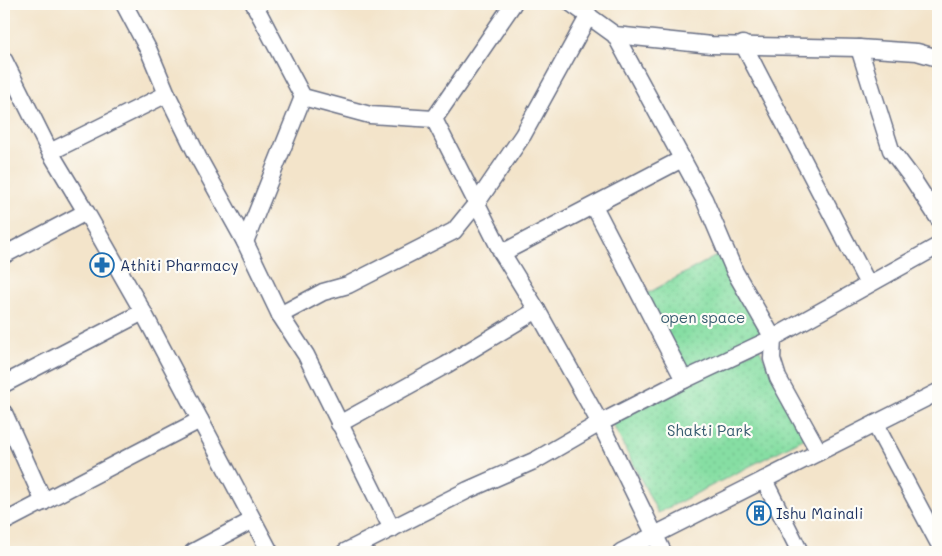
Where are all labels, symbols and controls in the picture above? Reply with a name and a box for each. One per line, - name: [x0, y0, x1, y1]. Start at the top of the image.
- pharmacy icon: Athiti Pharmacy: [89, 252, 115, 278]
- place label: Athiti Pharmacy: [120, 255, 239, 275]
- park label: open space: [661, 307, 745, 327]
- park label: Shakti Park: [667, 420, 751, 440]
- building icon: Ishu Mainali: [746, 500, 772, 526]
- place label: Ishu Mainali: [776, 503, 863, 523]

